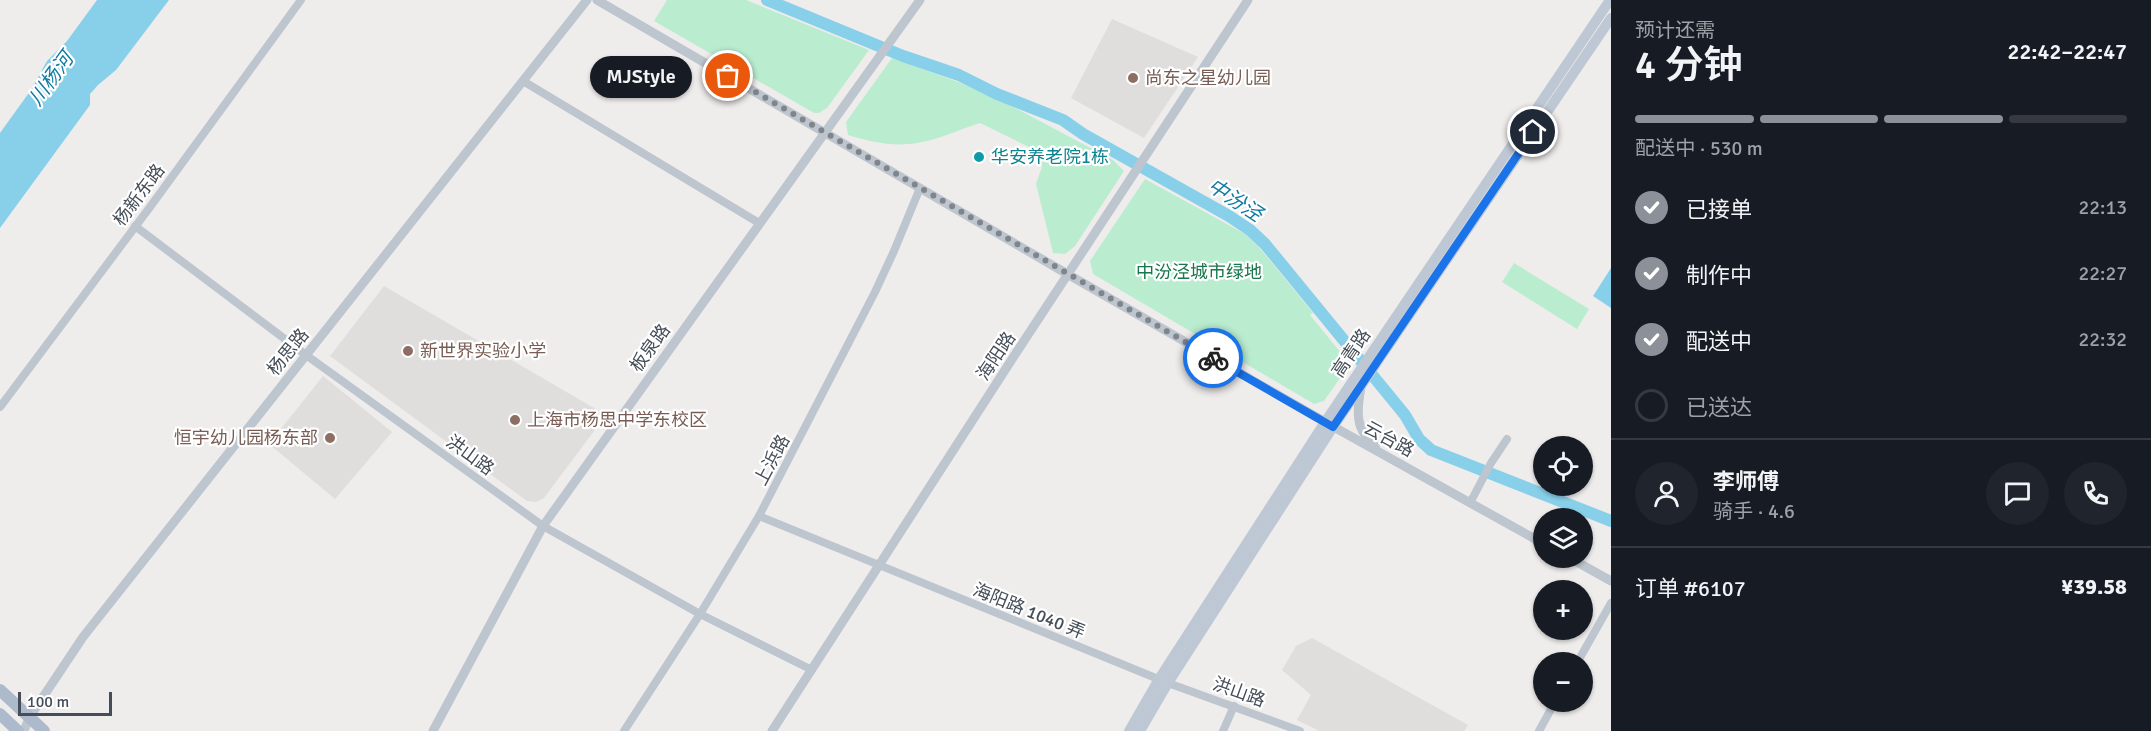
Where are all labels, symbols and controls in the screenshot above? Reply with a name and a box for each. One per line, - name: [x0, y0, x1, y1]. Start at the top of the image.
- text: 预计还需: [1635, 18, 1715, 43]
- text: 22:42–22:47: [2008, 38, 2127, 65]
- text: 4 分钟: [1635, 41, 1743, 89]
- water label: 川杨河: [23, 44, 81, 111]
- pin: [702, 50, 753, 101]
- callout: MJStyle: [590, 55, 692, 97]
- icon: bag: [711, 59, 744, 92]
- text: MJStyle: [606, 64, 676, 89]
- place label: 尚东之星幼儿园: [1145, 67, 1271, 89]
- marker: 尚东之星幼儿园: [1126, 71, 1140, 85]
- pin: [1507, 106, 1558, 157]
- icon: home: [1516, 115, 1549, 148]
- text: 配送中 · 530 m: [1635, 136, 1763, 161]
- place label: 华安养老院1栋: [991, 146, 1109, 168]
- marker: 华安养老院1栋: [972, 150, 986, 164]
- street label: 杨新东路: [109, 160, 169, 230]
- water label: 中汾泾: [1203, 173, 1269, 228]
- icon: check: [1635, 191, 1668, 224]
- text: 22:13: [2078, 195, 2127, 220]
- text: 已接单: [1686, 196, 1752, 223]
- icon: check: [1635, 257, 1668, 290]
- park label: 中汾泾城市绿地: [1136, 261, 1262, 283]
- text: 22:27: [2078, 261, 2127, 286]
- text: 制作中: [1686, 262, 1752, 289]
- street label: 板泉路: [625, 320, 675, 376]
- icon: check: [1635, 323, 1668, 356]
- street label: 杨思路: [262, 324, 314, 380]
- street label: 高青路: [1327, 324, 1375, 382]
- street label: 海阳路: [972, 327, 1020, 385]
- text: 22:32: [2078, 327, 2127, 352]
- courier: [1183, 328, 1243, 388]
- text: 配送中: [1686, 328, 1752, 355]
- place label: 新世界实验小学: [420, 340, 546, 362]
- icon: bike: [1197, 342, 1230, 375]
- marker: 新世界实验小学: [401, 344, 415, 358]
- text: 已送达: [1686, 394, 1752, 421]
- place label: 上海市杨思中学东校区: [527, 409, 707, 431]
- marker: 上海市杨思中学东校区: [508, 413, 522, 427]
- street label: 云台路: [1360, 416, 1418, 462]
- place label: 恒宇幼儿园杨东部: [174, 427, 318, 449]
- street label: 洪山路: [442, 430, 498, 480]
- marker: 恒宇幼儿园杨东部: [323, 431, 337, 445]
- street label: 上浜路: [750, 431, 794, 489]
- map controls: [1533, 436, 1593, 712]
- button: locate: [1533, 436, 1593, 496]
- button: person: [1635, 462, 1698, 525]
- button: chat: [1986, 462, 2049, 525]
- button: phone: [2064, 462, 2127, 525]
- text: 李师傅: [1713, 468, 1779, 495]
- text: 骑手 · 4.6: [1713, 499, 1795, 524]
- button: layers: [1533, 508, 1593, 568]
- text: ¥39.58: [2061, 573, 2127, 600]
- text: 订单 #6107: [1635, 575, 1746, 602]
- street label: 海阳路 1040 弄: [970, 579, 1088, 643]
- button: +: [1533, 580, 1593, 640]
- button: −: [1533, 652, 1593, 712]
- street label: 洪山路: [1210, 672, 1268, 712]
- scale bar: [18, 689, 112, 716]
- text: 100 m: [27, 692, 69, 712]

